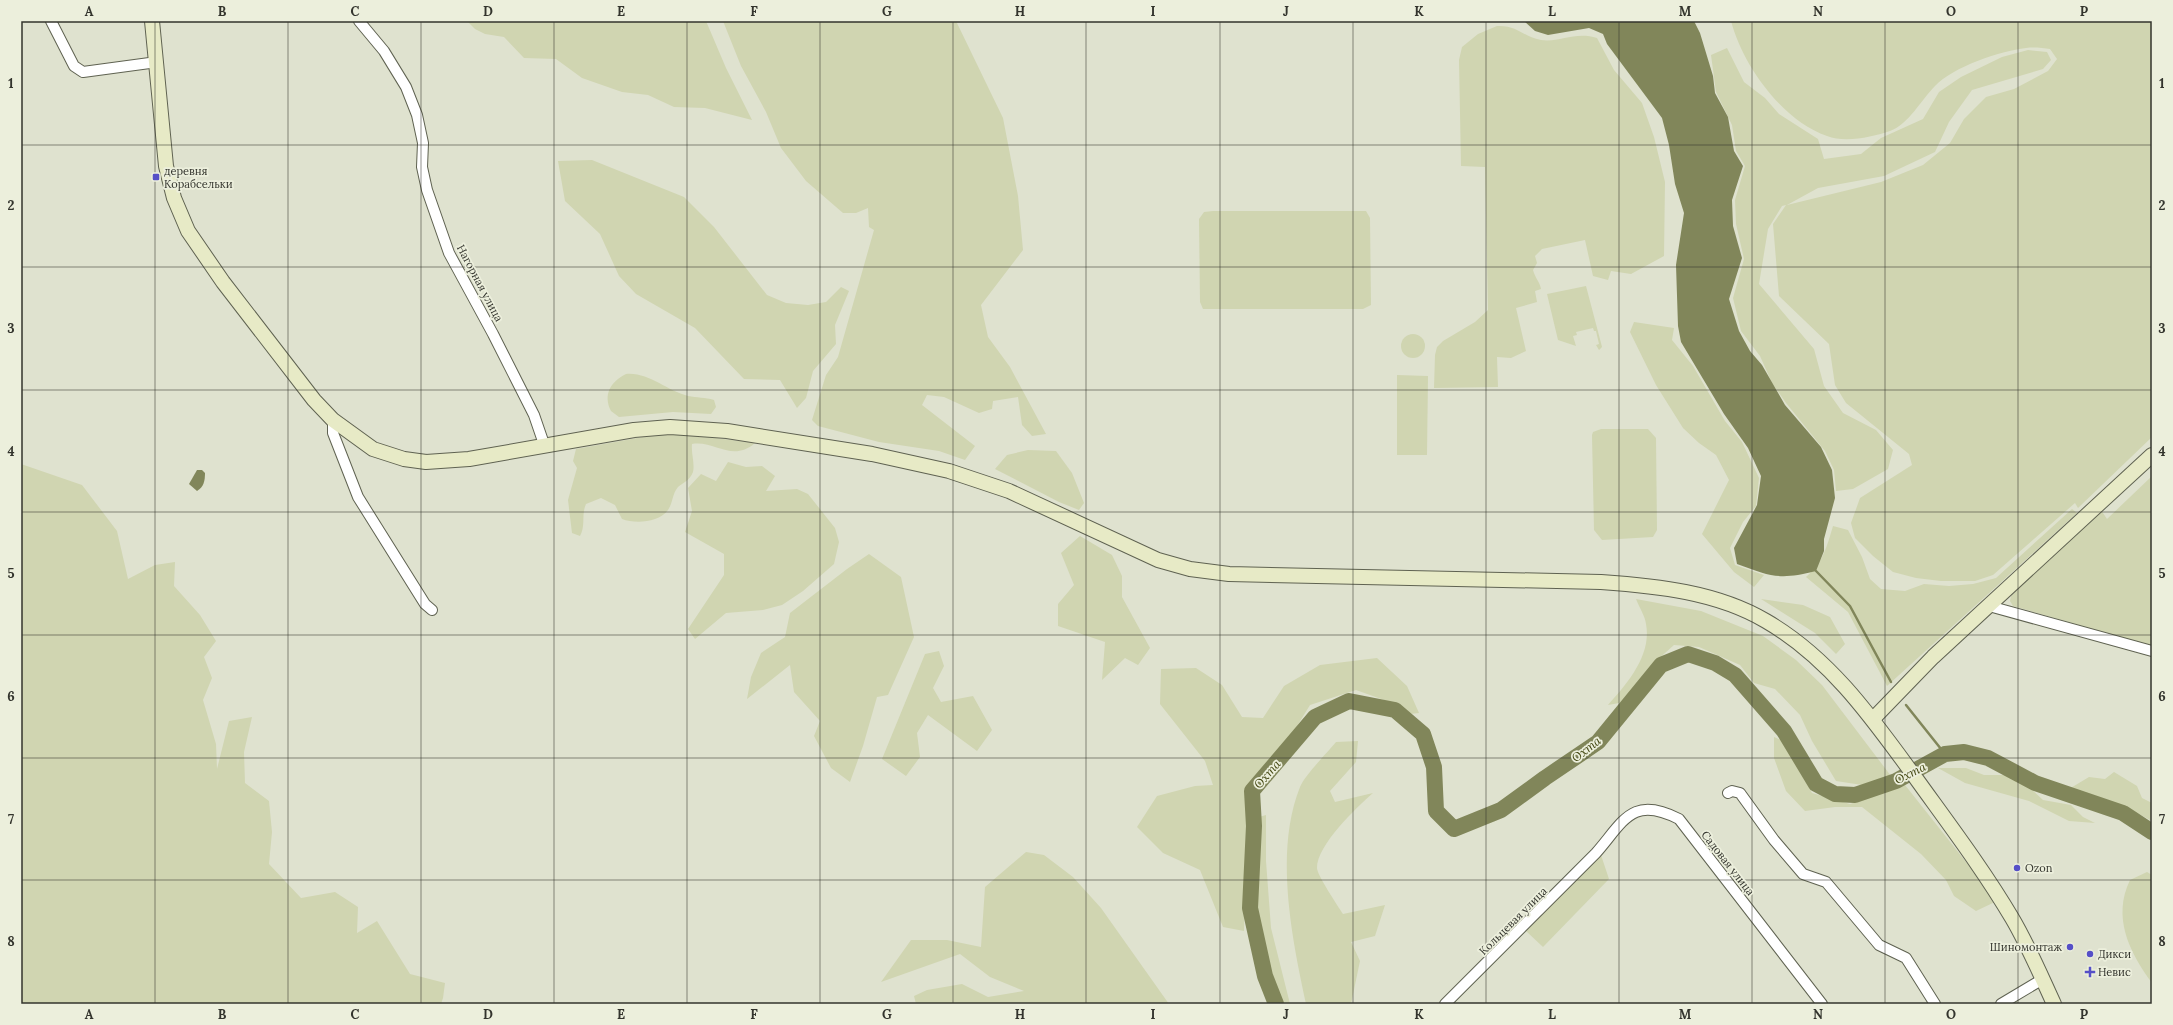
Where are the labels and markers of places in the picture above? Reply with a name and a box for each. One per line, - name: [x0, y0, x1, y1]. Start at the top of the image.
- place label: деревня Корабсельки: [164, 164, 233, 191]
- marker: деревня Корабсельки: [151, 172, 161, 182]
- place label: Ozon: [2025, 861, 2053, 875]
- marker: Ozon: [2012, 863, 2022, 873]
- place label: Шиномонтаж: [1990, 940, 2062, 954]
- marker: Шиномонтаж: [2065, 942, 2075, 952]
- place label: Дикси: [2098, 947, 2131, 961]
- marker: Дикси: [2085, 949, 2095, 959]
- place label: Невис: [2098, 965, 2131, 979]
- marker: Невис: [2085, 967, 2095, 977]

